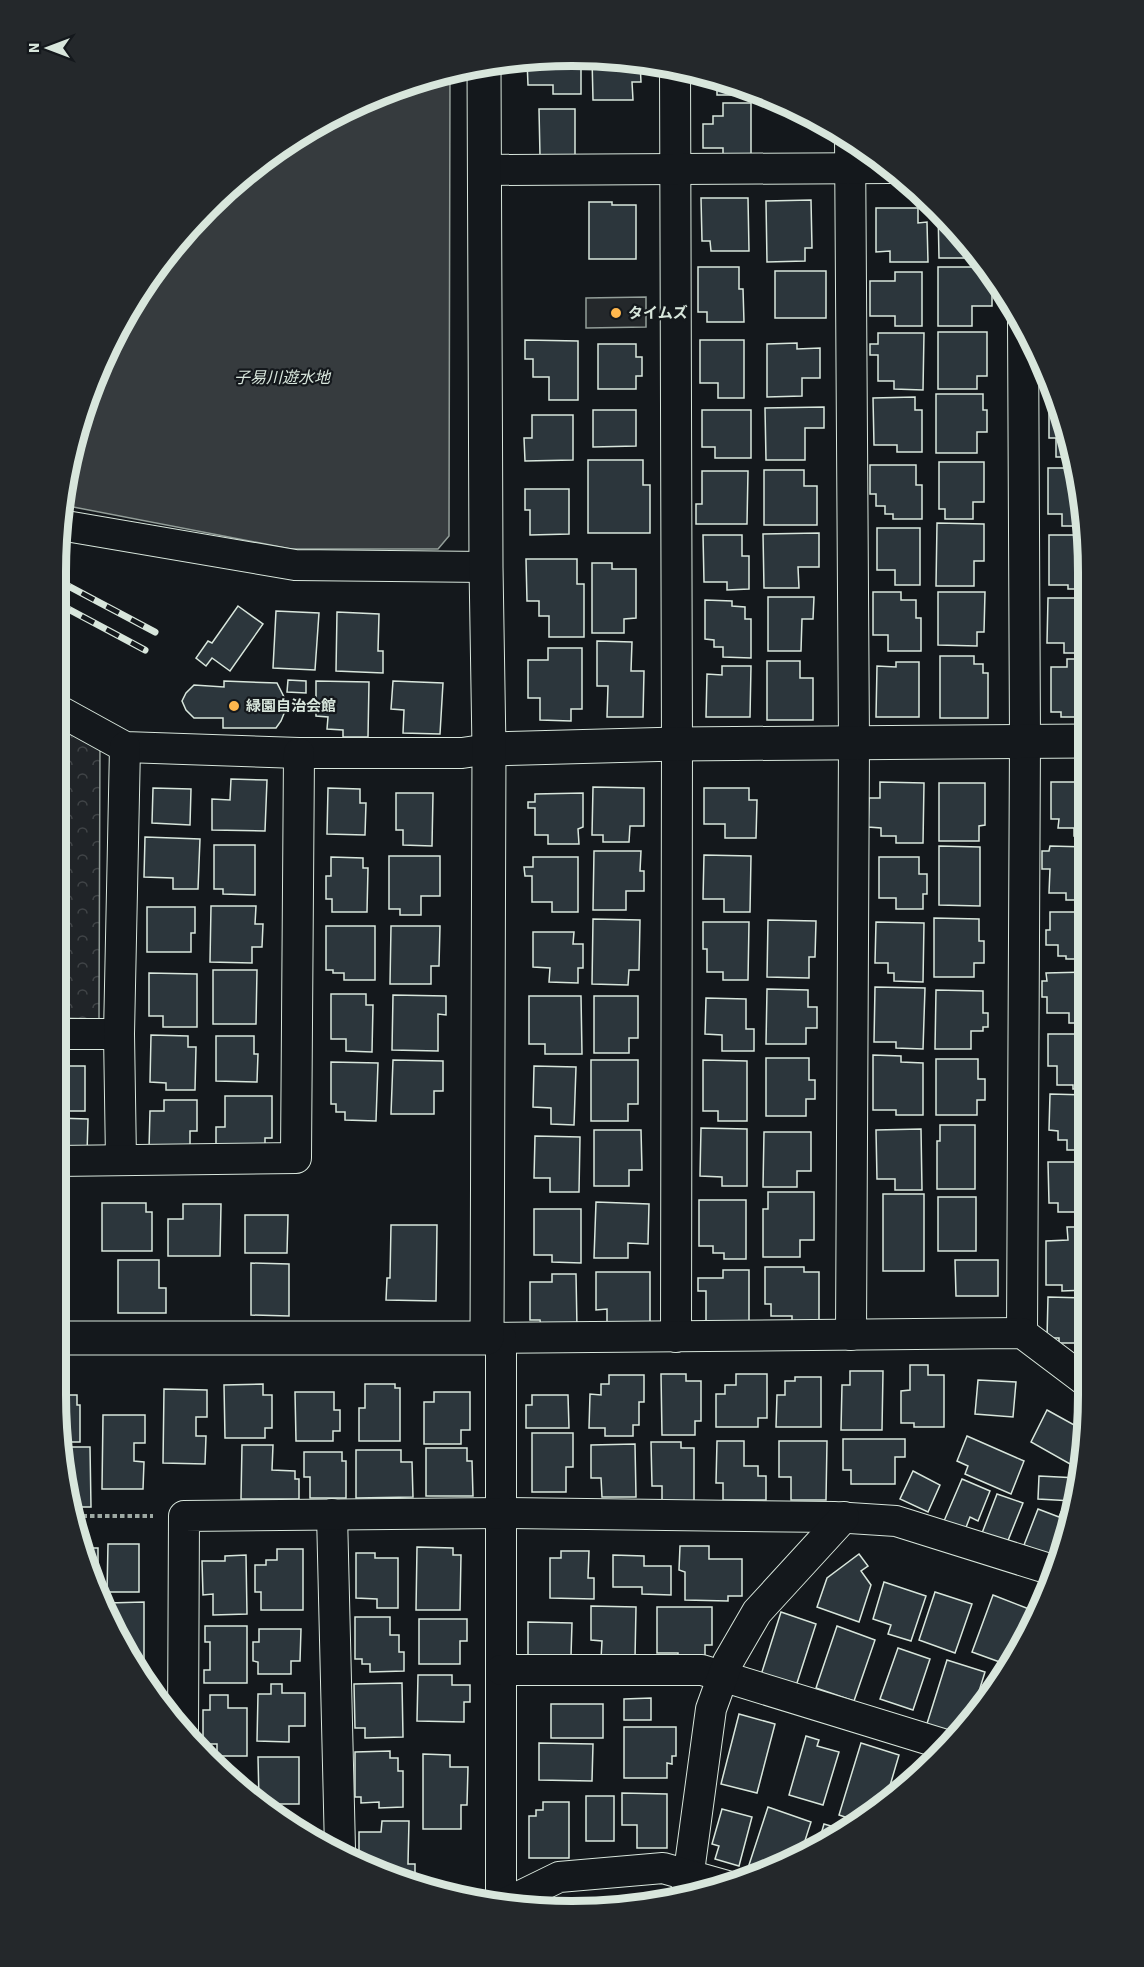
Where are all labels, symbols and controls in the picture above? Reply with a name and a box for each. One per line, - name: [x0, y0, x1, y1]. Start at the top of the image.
- north arrow: [18, 18, 78, 78]
- text: N: [23, 43, 45, 53]
- place label: タイムズ: [628, 303, 688, 324]
- marker: タイムズ: [609, 306, 623, 320]
- water label: 子易川遊水地: [234, 367, 332, 389]
- place label: 緑園自治会館: [246, 696, 336, 717]
- marker: 緑園自治会館: [227, 699, 241, 713]

